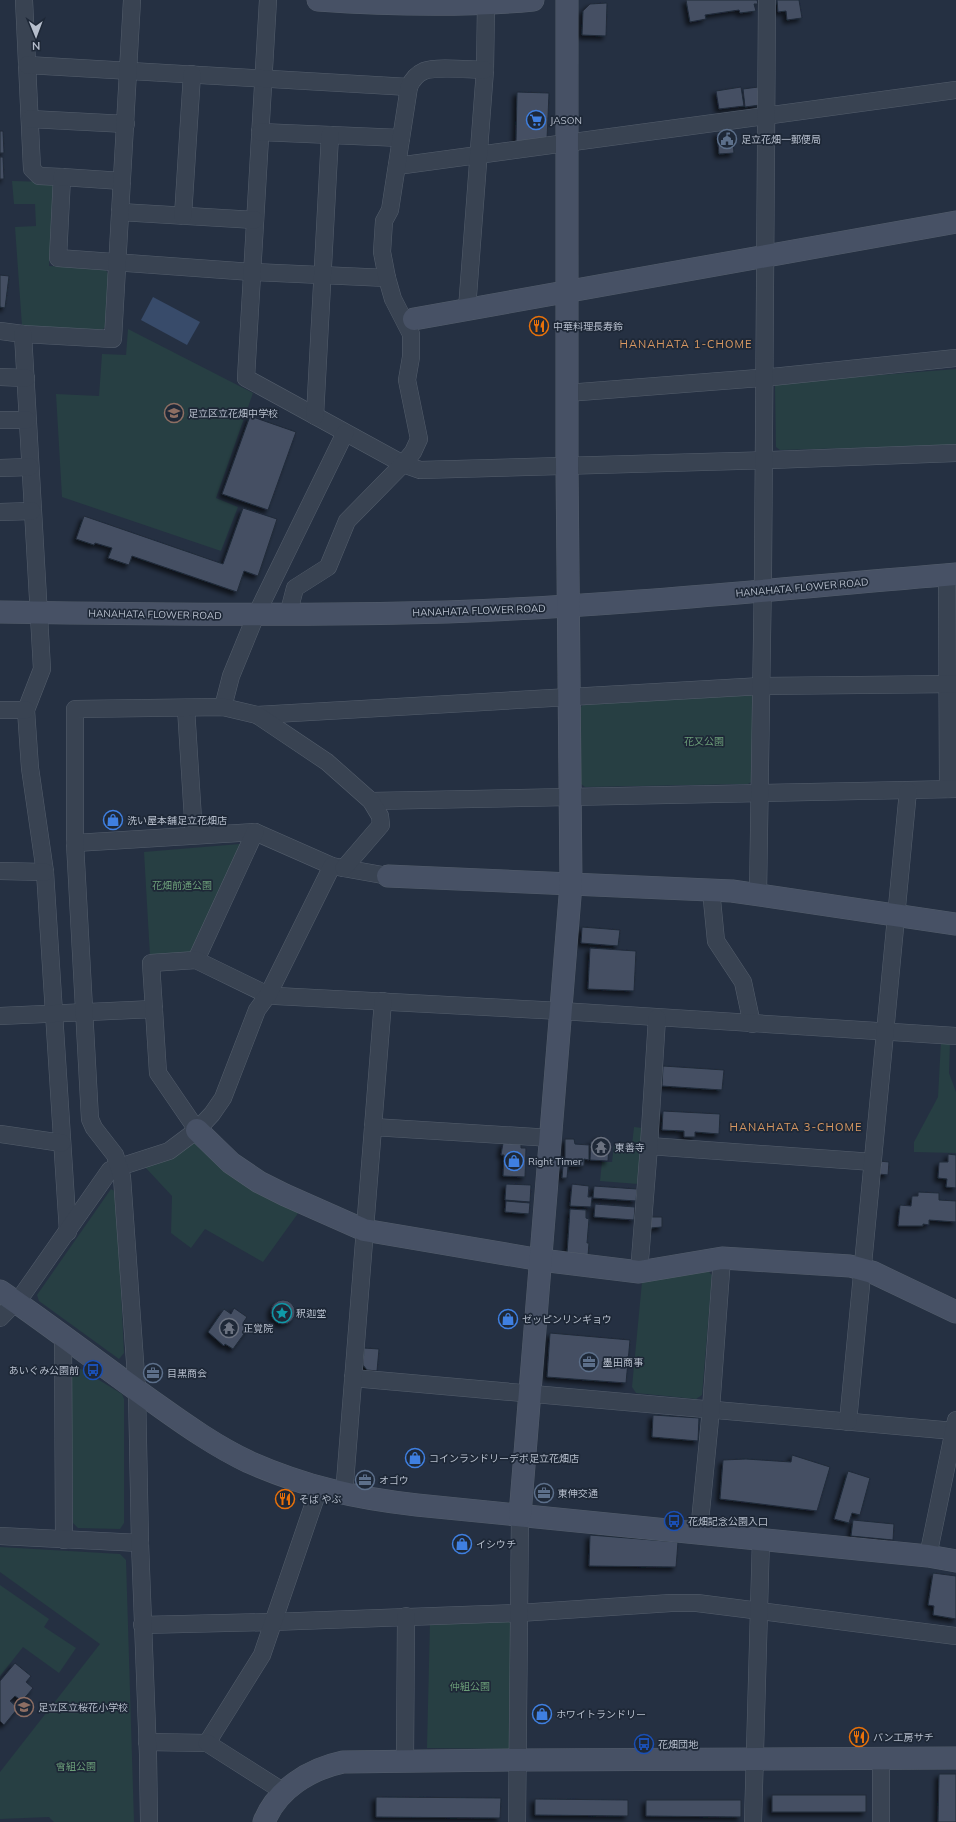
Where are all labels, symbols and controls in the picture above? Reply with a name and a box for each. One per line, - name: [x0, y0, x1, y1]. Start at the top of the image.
- north arrow: [16, 16, 56, 56]
- text: N: [32, 39, 40, 53]
- supermarket icon: JASON: [525, 109, 547, 131]
- place label: JASON: [550, 114, 582, 127]
- public building icon: 足立花畑一郵便局: [716, 128, 738, 150]
- place label: 足立花畑一郵便局: [741, 133, 821, 146]
- restaurant icon: 中華料理長寿鈴: [528, 315, 550, 337]
- place label: 中華料理長寿鈴: [553, 320, 623, 333]
- district label: HANAHATA 1-CHOME: [620, 337, 752, 351]
- school or university icon: 足立区立花畑中学校: [163, 402, 185, 424]
- place label: 足立区立花畑中学校: [188, 407, 278, 420]
- street label: HANAHATA FLOWER ROAD: [735, 575, 869, 600]
- street label: HANAHATA FLOWER ROAD: [412, 602, 546, 619]
- street label: HANAHATA FLOWER ROAD: [88, 607, 222, 622]
- park label: 花又公園: [684, 735, 724, 748]
- shop icon: 洗い屋本舗足立花畑店: [102, 809, 124, 831]
- place label: 洗い屋本舗足立花畑店: [127, 814, 227, 827]
- park label: 花畑前通公園: [152, 879, 212, 892]
- district label: HANAHATA 3-CHOME: [730, 1120, 862, 1134]
- temple icon: 東善寺: [590, 1136, 612, 1158]
- place label: 東善寺: [615, 1141, 645, 1154]
- shop icon: Right Timer: [503, 1150, 525, 1172]
- place label: Right Timer: [528, 1155, 582, 1168]
- place icon: 釈迦堂: [271, 1302, 293, 1324]
- place label: 釈迦堂: [296, 1307, 326, 1320]
- shop icon: ゼッピンリンギョウ: [497, 1308, 519, 1330]
- place label: ゼッピンリンギョウ: [522, 1313, 612, 1326]
- temple icon: 正覚院: [218, 1317, 240, 1339]
- place label: 正覚院: [243, 1322, 273, 1335]
- office icon: 墨田商事: [578, 1351, 600, 1373]
- place label: 墨田商事: [603, 1356, 643, 1369]
- bus stop icon: あいぐみ公園前: [82, 1359, 104, 1381]
- office icon: 目黒商会: [142, 1362, 164, 1384]
- place label: あいぐみ公園前: [9, 1364, 79, 1377]
- place label: 目黒商会: [167, 1367, 207, 1380]
- shop icon: コインランドリーデポ足立花畑店: [404, 1447, 426, 1469]
- place label: コインランドリーデポ足立花畑店: [429, 1452, 579, 1465]
- office icon: オゴウ: [354, 1469, 376, 1491]
- place label: オゴウ: [379, 1474, 409, 1487]
- office icon: 東伸交通: [533, 1482, 555, 1504]
- place label: 東伸交通: [558, 1487, 598, 1500]
- restaurant icon: そば やぶ: [274, 1488, 296, 1510]
- place label: そば やぶ: [299, 1493, 342, 1506]
- bus stop icon: 花畑記念公園入口: [663, 1510, 685, 1532]
- place label: 花畑記念公園入口: [688, 1515, 768, 1528]
- shop icon: イシウチ: [451, 1533, 473, 1555]
- place label: イシウチ: [476, 1538, 516, 1551]
- park label: 仲組公園: [450, 1680, 490, 1693]
- school or university icon: 足立区立桜花小学校: [13, 1696, 35, 1718]
- place label: 足立区立桜花小学校: [38, 1701, 128, 1714]
- shop icon: ホワイトランドリー: [531, 1703, 553, 1725]
- place label: ホワイトランドリー: [556, 1708, 646, 1721]
- restaurant icon: パン工房サチ: [848, 1726, 870, 1748]
- place label: パン工房サチ: [873, 1731, 934, 1744]
- bus stop icon: 花畑団地: [633, 1733, 655, 1755]
- place label: 花畑団地: [658, 1738, 699, 1751]
- park label: 會組公園: [56, 1760, 96, 1773]

